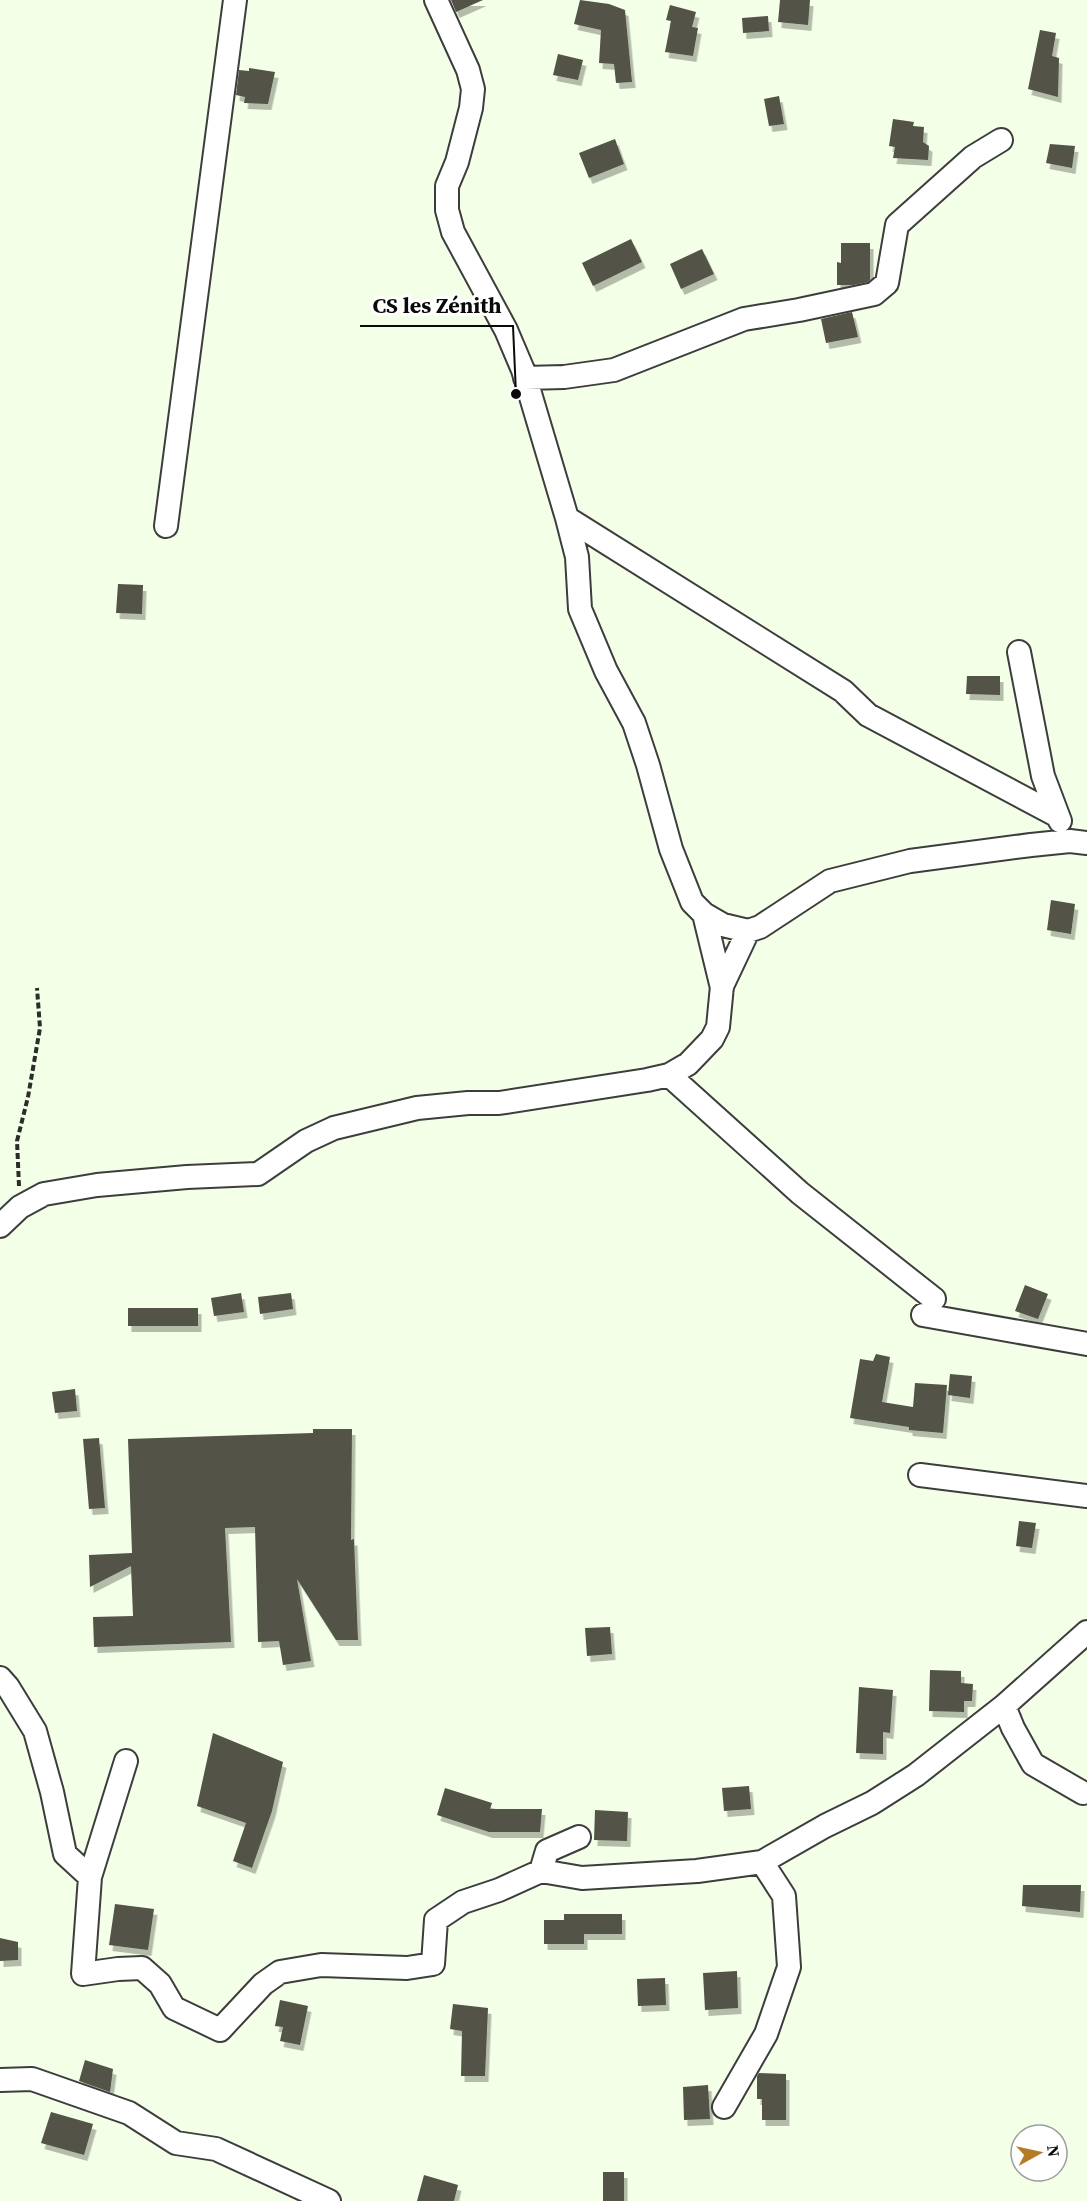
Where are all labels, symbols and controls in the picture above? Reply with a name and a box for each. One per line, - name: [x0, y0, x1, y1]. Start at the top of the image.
- callout: CS les Zénith: [360, 286, 513, 326]
- text: CS les Zénith: [372, 290, 502, 320]
- north arrow: [1009, 2123, 1069, 2183]
- text: N: [1042, 2144, 1066, 2159]

